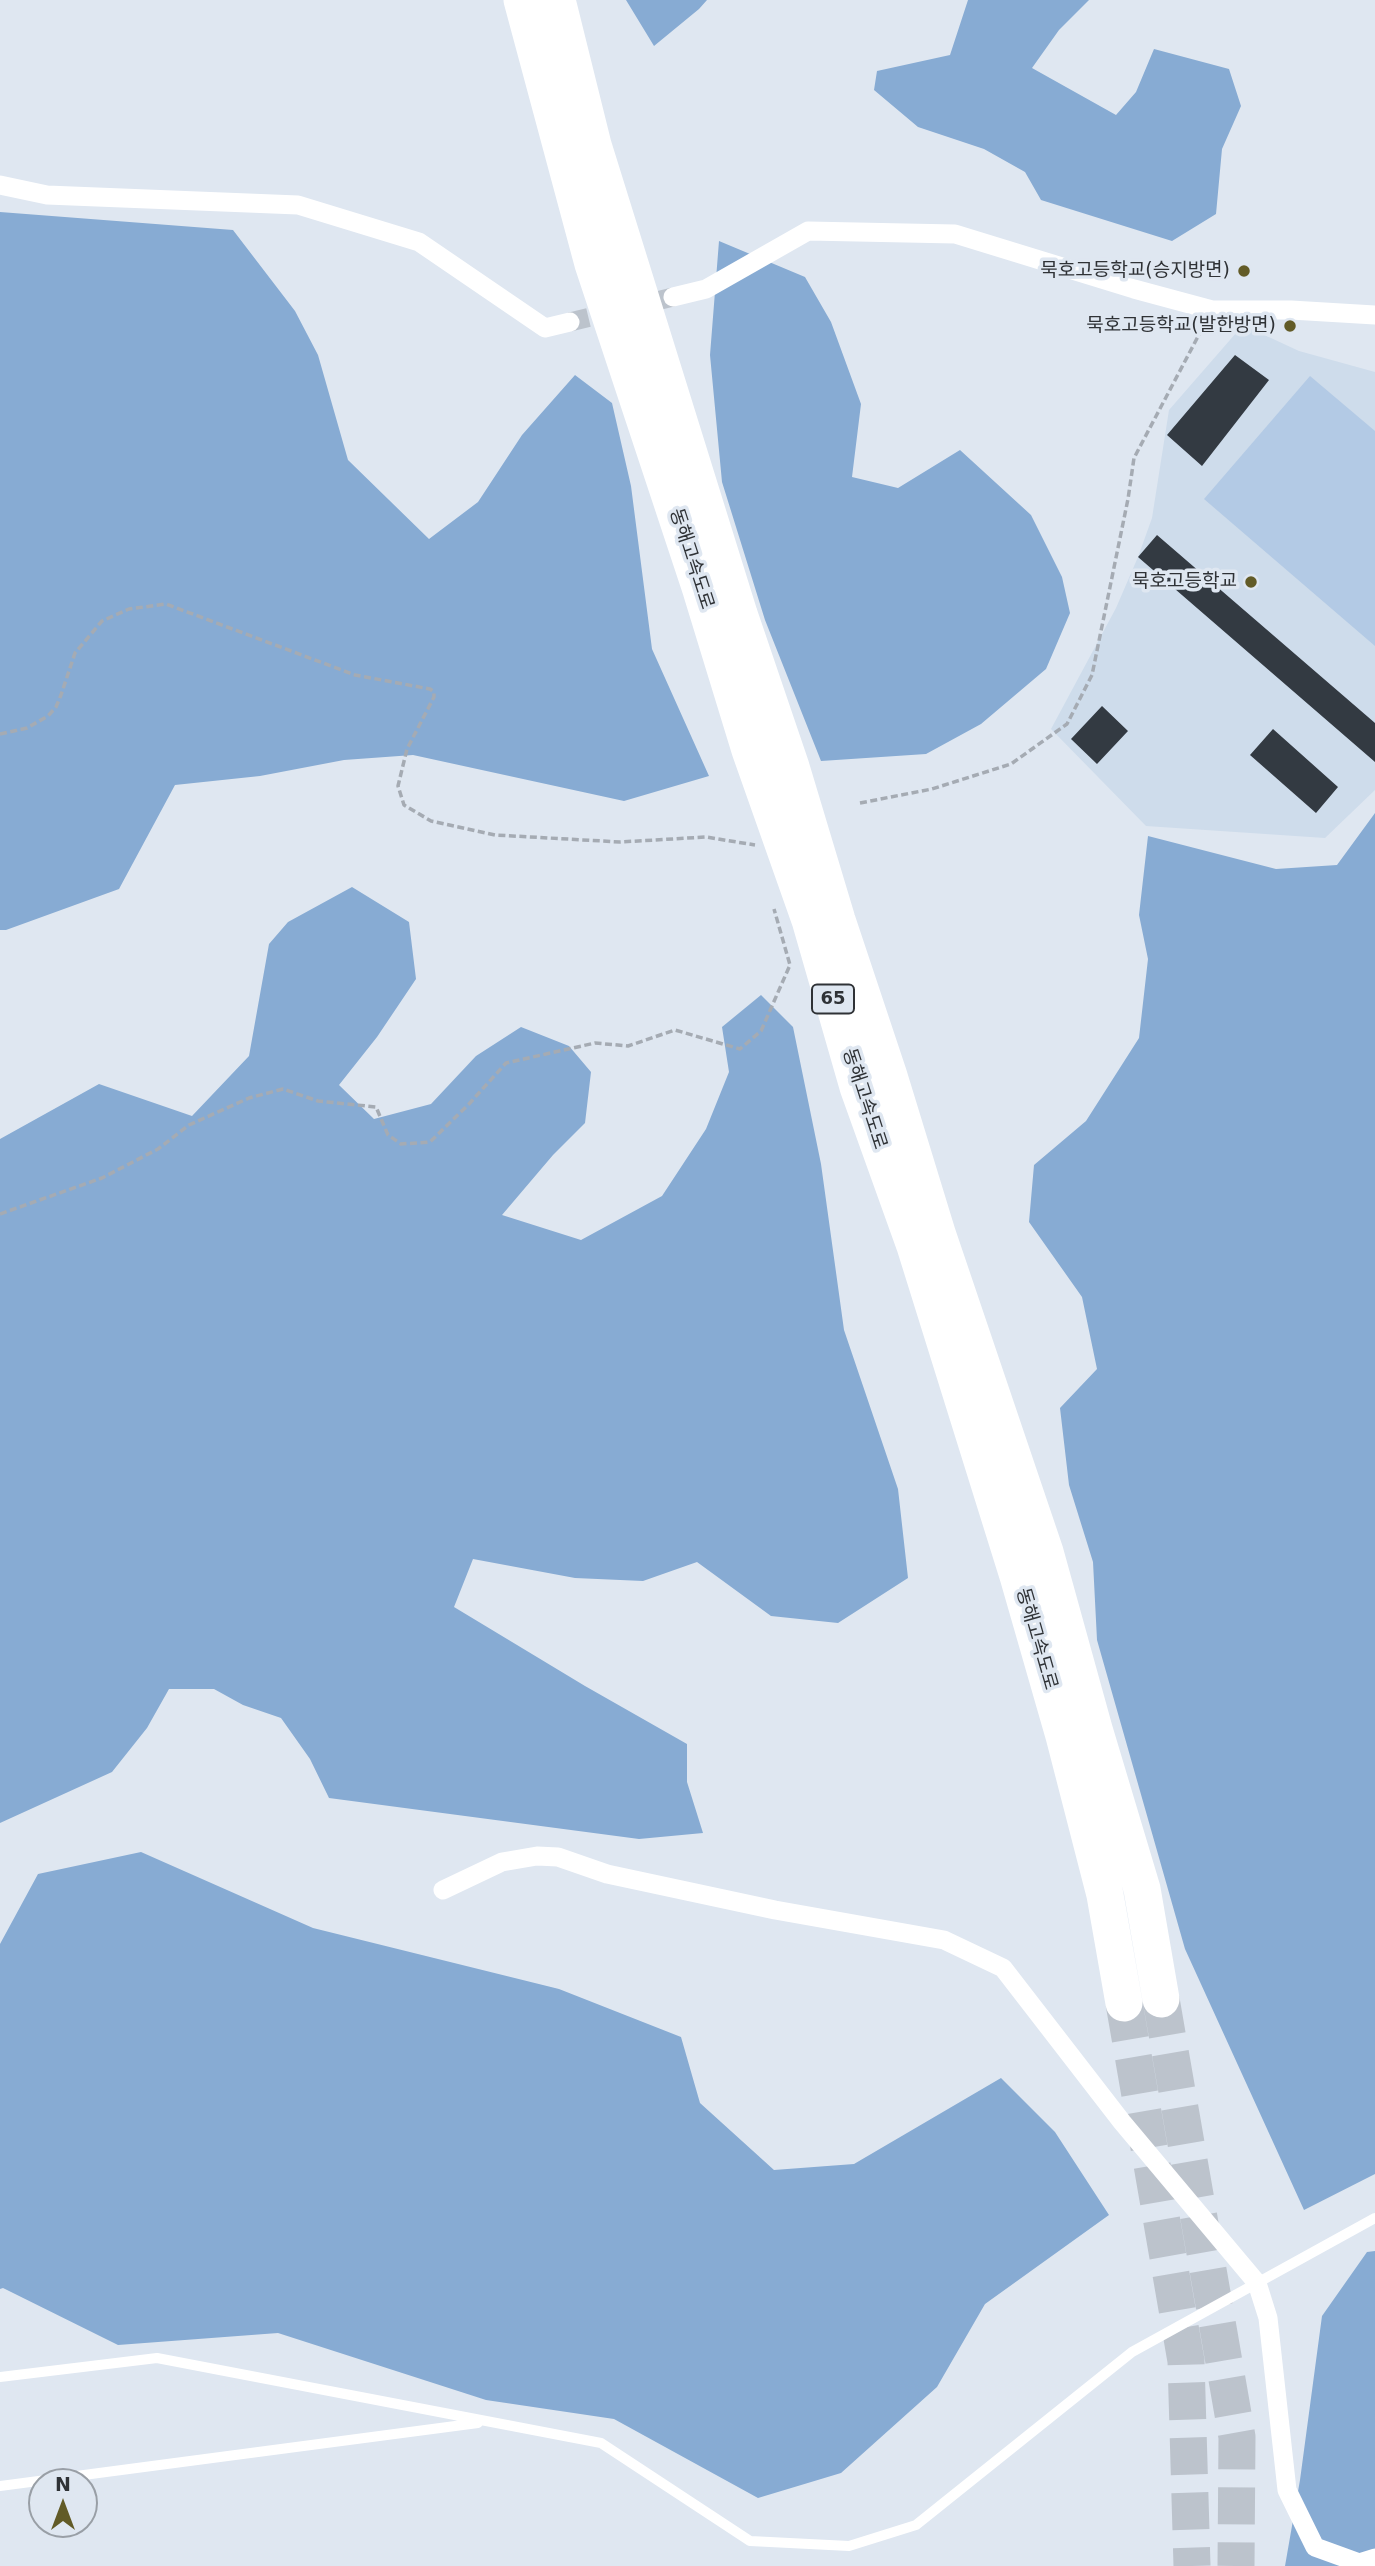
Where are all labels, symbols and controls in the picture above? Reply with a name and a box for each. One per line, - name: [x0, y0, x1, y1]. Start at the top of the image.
- place label: 묵호고등학교(승지방면): [1040, 260, 1230, 282]
- marker: 묵호고등학교(승지방면): [1236, 263, 1252, 279]
- place label: 묵호고등학교(발한방면): [1086, 315, 1276, 337]
- marker: 묵호고등학교(발한방면): [1282, 318, 1298, 334]
- street label: 동해고속도로: [664, 506, 718, 612]
- place label: 묵호고등학교: [1132, 571, 1237, 593]
- marker: 묵호고등학교: [1243, 574, 1259, 590]
- road number: 65: [812, 984, 854, 1014]
- street label: 동해고속도로: [837, 1046, 891, 1152]
- street label: 동해고속도로: [1011, 1585, 1061, 1693]
- north arrow: [28, 2468, 98, 2538]
- text: N: [55, 2473, 71, 2495]

